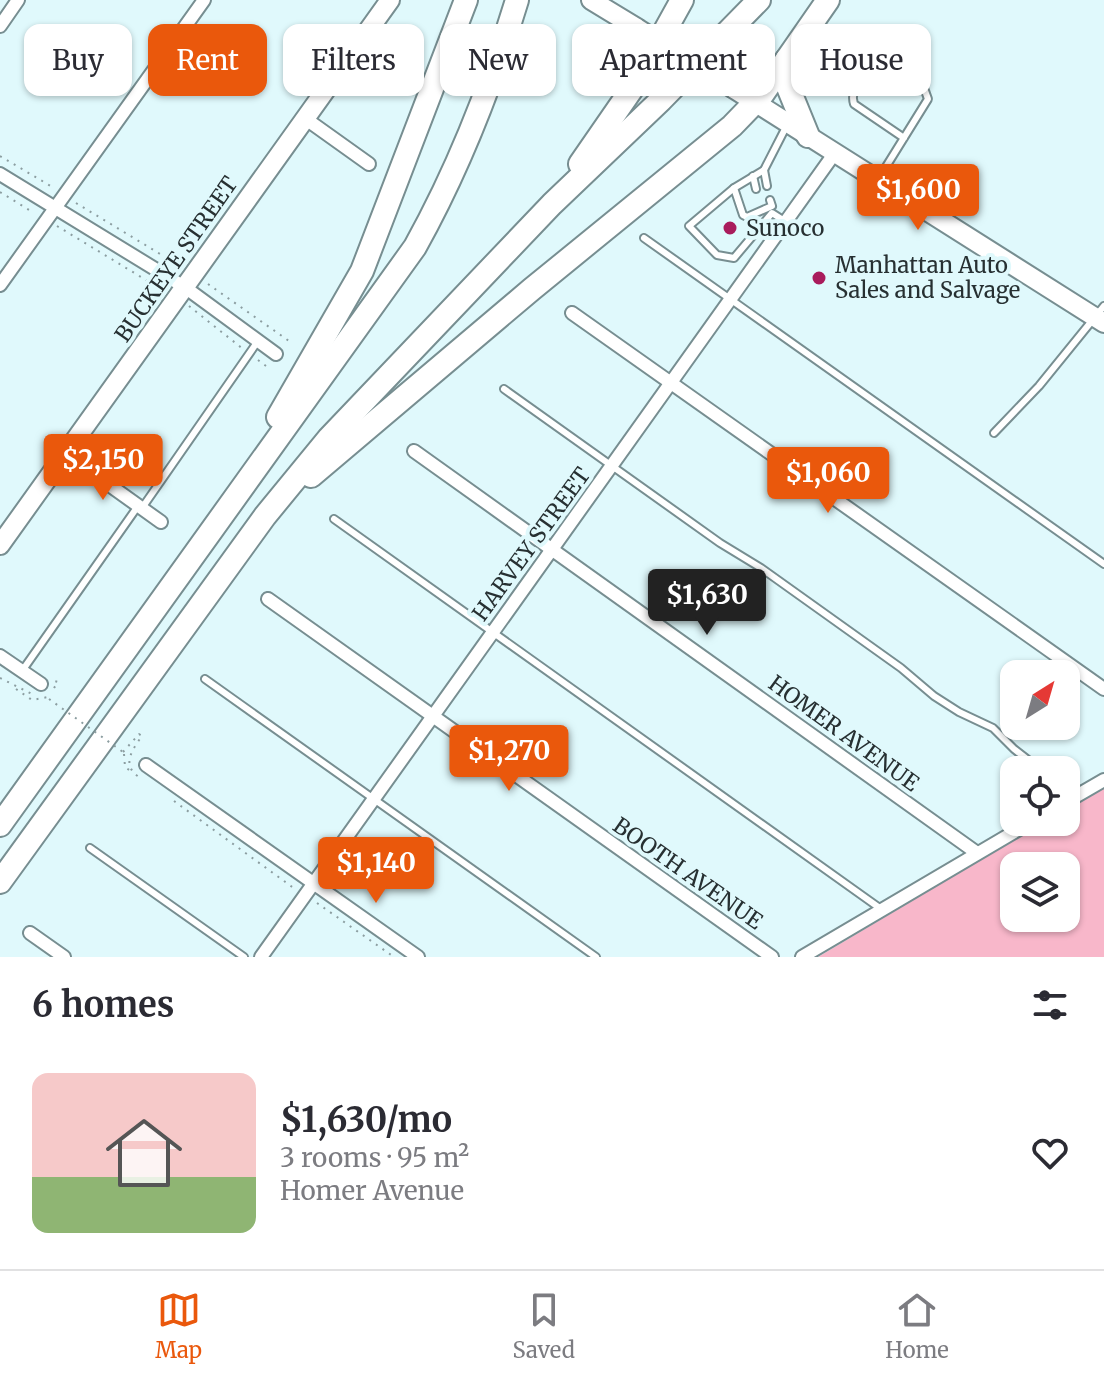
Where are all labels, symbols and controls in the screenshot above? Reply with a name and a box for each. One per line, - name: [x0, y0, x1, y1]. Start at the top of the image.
- chip: Buy: [24, 24, 132, 96]
- chip: Rent: [148, 24, 267, 96]
- chip: Filters: [283, 24, 424, 96]
- chip: New: [440, 24, 556, 96]
- chip: Apartment: [572, 24, 775, 96]
- chip: House: [791, 24, 931, 96]
- pin: $1,600: [853, 164, 983, 232]
- street label: BUCKEYE STREET: [108, 171, 244, 347]
- text: $1,600: [875, 173, 961, 206]
- place label: Sunoco: [746, 214, 824, 242]
- marker: Sunoco: [721, 219, 739, 237]
- place label: Manhattan Auto Sales and Salvage: [835, 251, 1020, 304]
- marker: Manhattan Auto Sales and Salvage: [810, 269, 828, 287]
- pin: $2,150: [38, 434, 168, 502]
- text: $2,150: [62, 443, 144, 476]
- pin: $1,060: [763, 447, 893, 515]
- text: $1,060: [785, 456, 871, 489]
- street label: HARVEY STREET: [466, 462, 596, 626]
- pin: $1,630: [642, 569, 772, 637]
- text: $1,630: [666, 578, 748, 611]
- north arrow: [1000, 660, 1080, 740]
- map controls: [1000, 660, 1080, 932]
- street label: HOMER AVENUE: [763, 669, 925, 797]
- pin: $1,270: [444, 725, 574, 793]
- text: $1,270: [467, 734, 551, 767]
- button: locate: [1000, 756, 1080, 836]
- street label: BOOTH AVENUE: [608, 811, 768, 935]
- pin: $1,140: [311, 837, 441, 905]
- text: $1,140: [336, 846, 416, 879]
- button: layers: [1000, 852, 1080, 932]
- icon: filters: [1028, 983, 1072, 1027]
- text: 6 homes: [32, 984, 174, 1026]
- text: $1,630/mo: [280, 1099, 452, 1141]
- icon: home: [96, 1105, 192, 1201]
- icon: heart: [1028, 1131, 1072, 1175]
- text: 3 rooms · 95 m²: [280, 1141, 469, 1174]
- text: Homer Avenue: [280, 1174, 464, 1207]
- tab: Map: [155, 1288, 202, 1364]
- tab: Saved: [513, 1288, 575, 1364]
- tab: Home: [885, 1288, 949, 1364]

